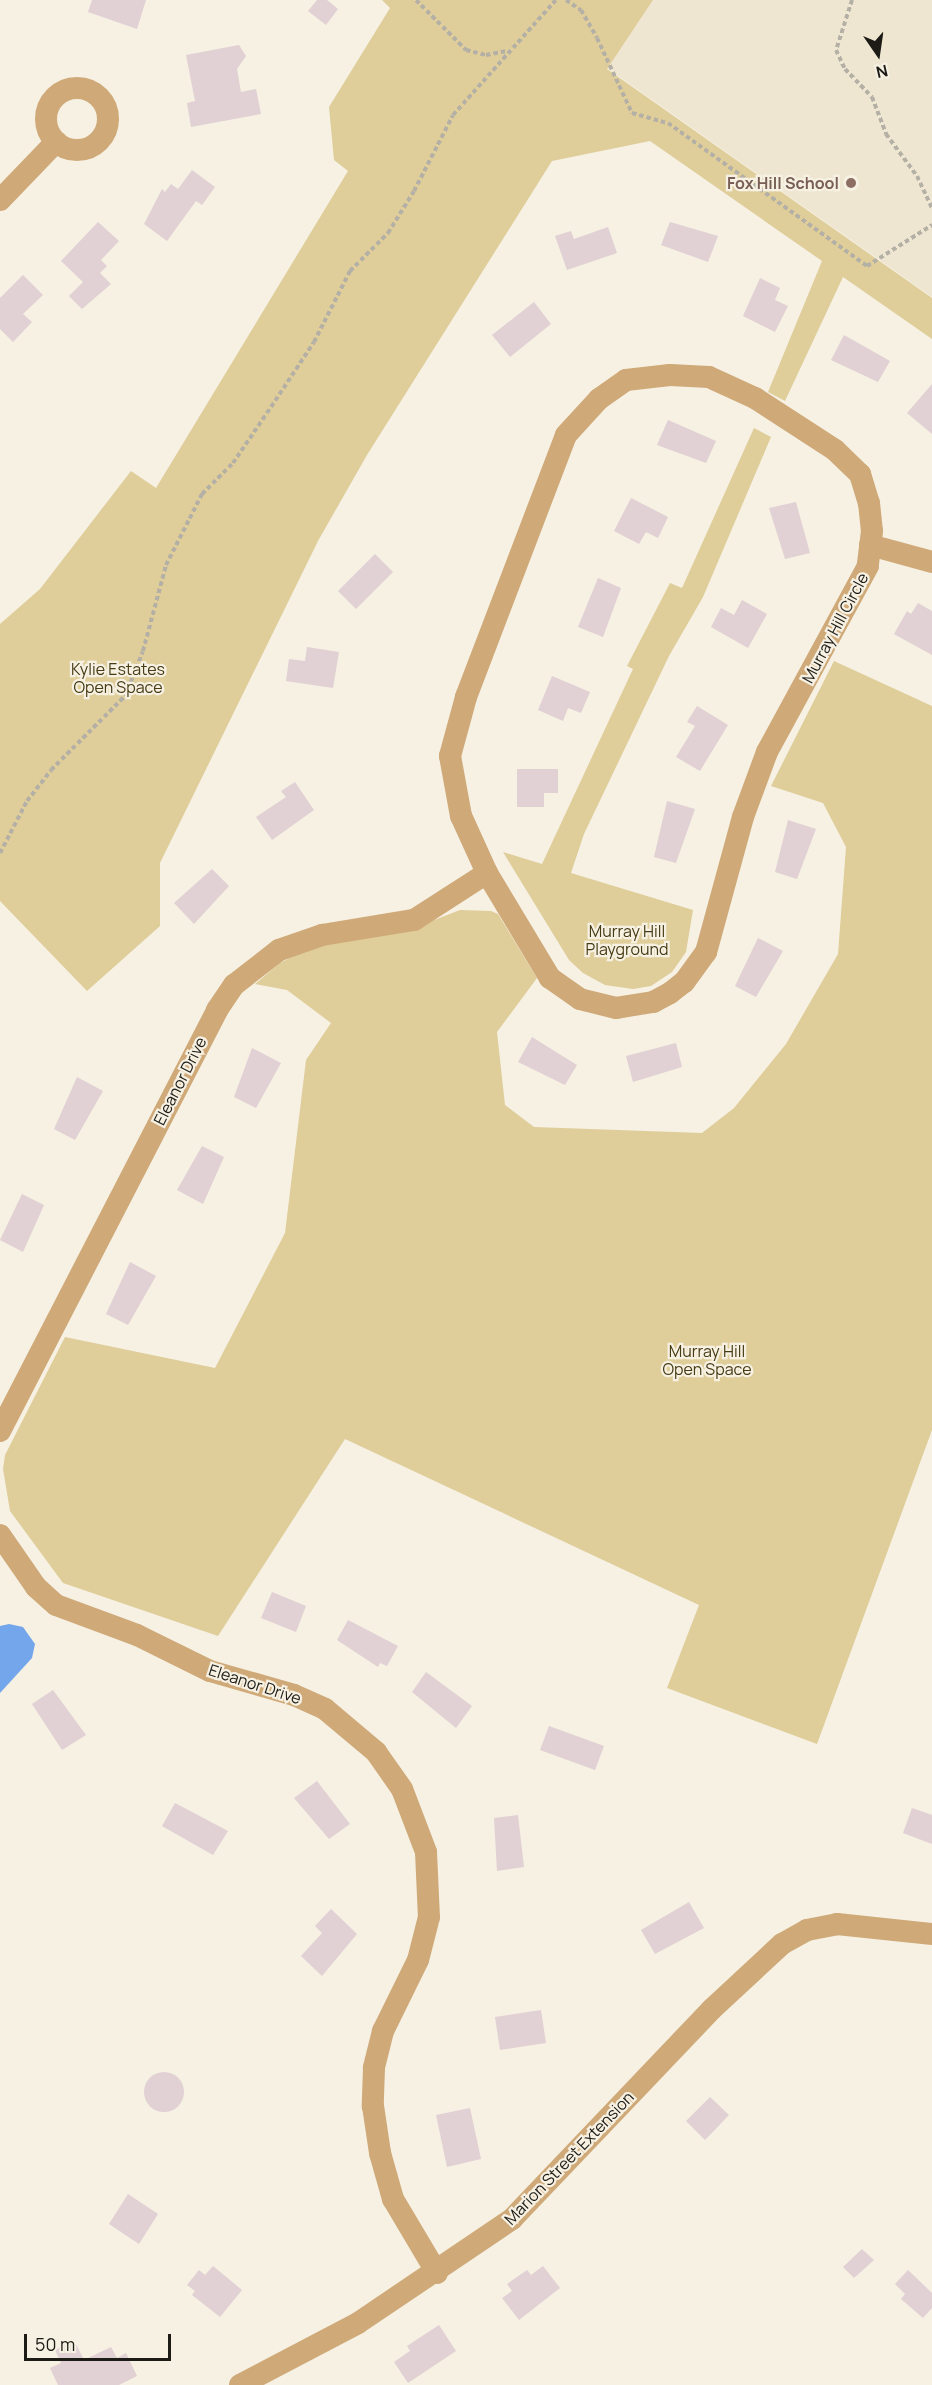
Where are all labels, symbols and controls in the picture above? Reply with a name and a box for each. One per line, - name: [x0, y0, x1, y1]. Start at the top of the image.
- north arrow: [848, 24, 908, 84]
- text: N: [874, 60, 890, 84]
- place label: Fox Hill School: [727, 173, 839, 193]
- marker: Fox Hill School: [844, 176, 858, 190]
- street label: Murray Hill Circle: [798, 570, 872, 686]
- park label: Kylie Estates Open Space: [71, 659, 165, 697]
- park label: Murray Hill Playground: [585, 921, 669, 959]
- street label: Eleanor Drive: [150, 1034, 210, 1128]
- park label: Murray Hill Open Space: [662, 1341, 752, 1379]
- street label: Eleanor Drive: [206, 1660, 304, 1708]
- street label: Marion Street Extension: [500, 2087, 638, 2229]
- scale bar: [27, 2322, 174, 2360]
- text: 50 m: [35, 2332, 75, 2356]

